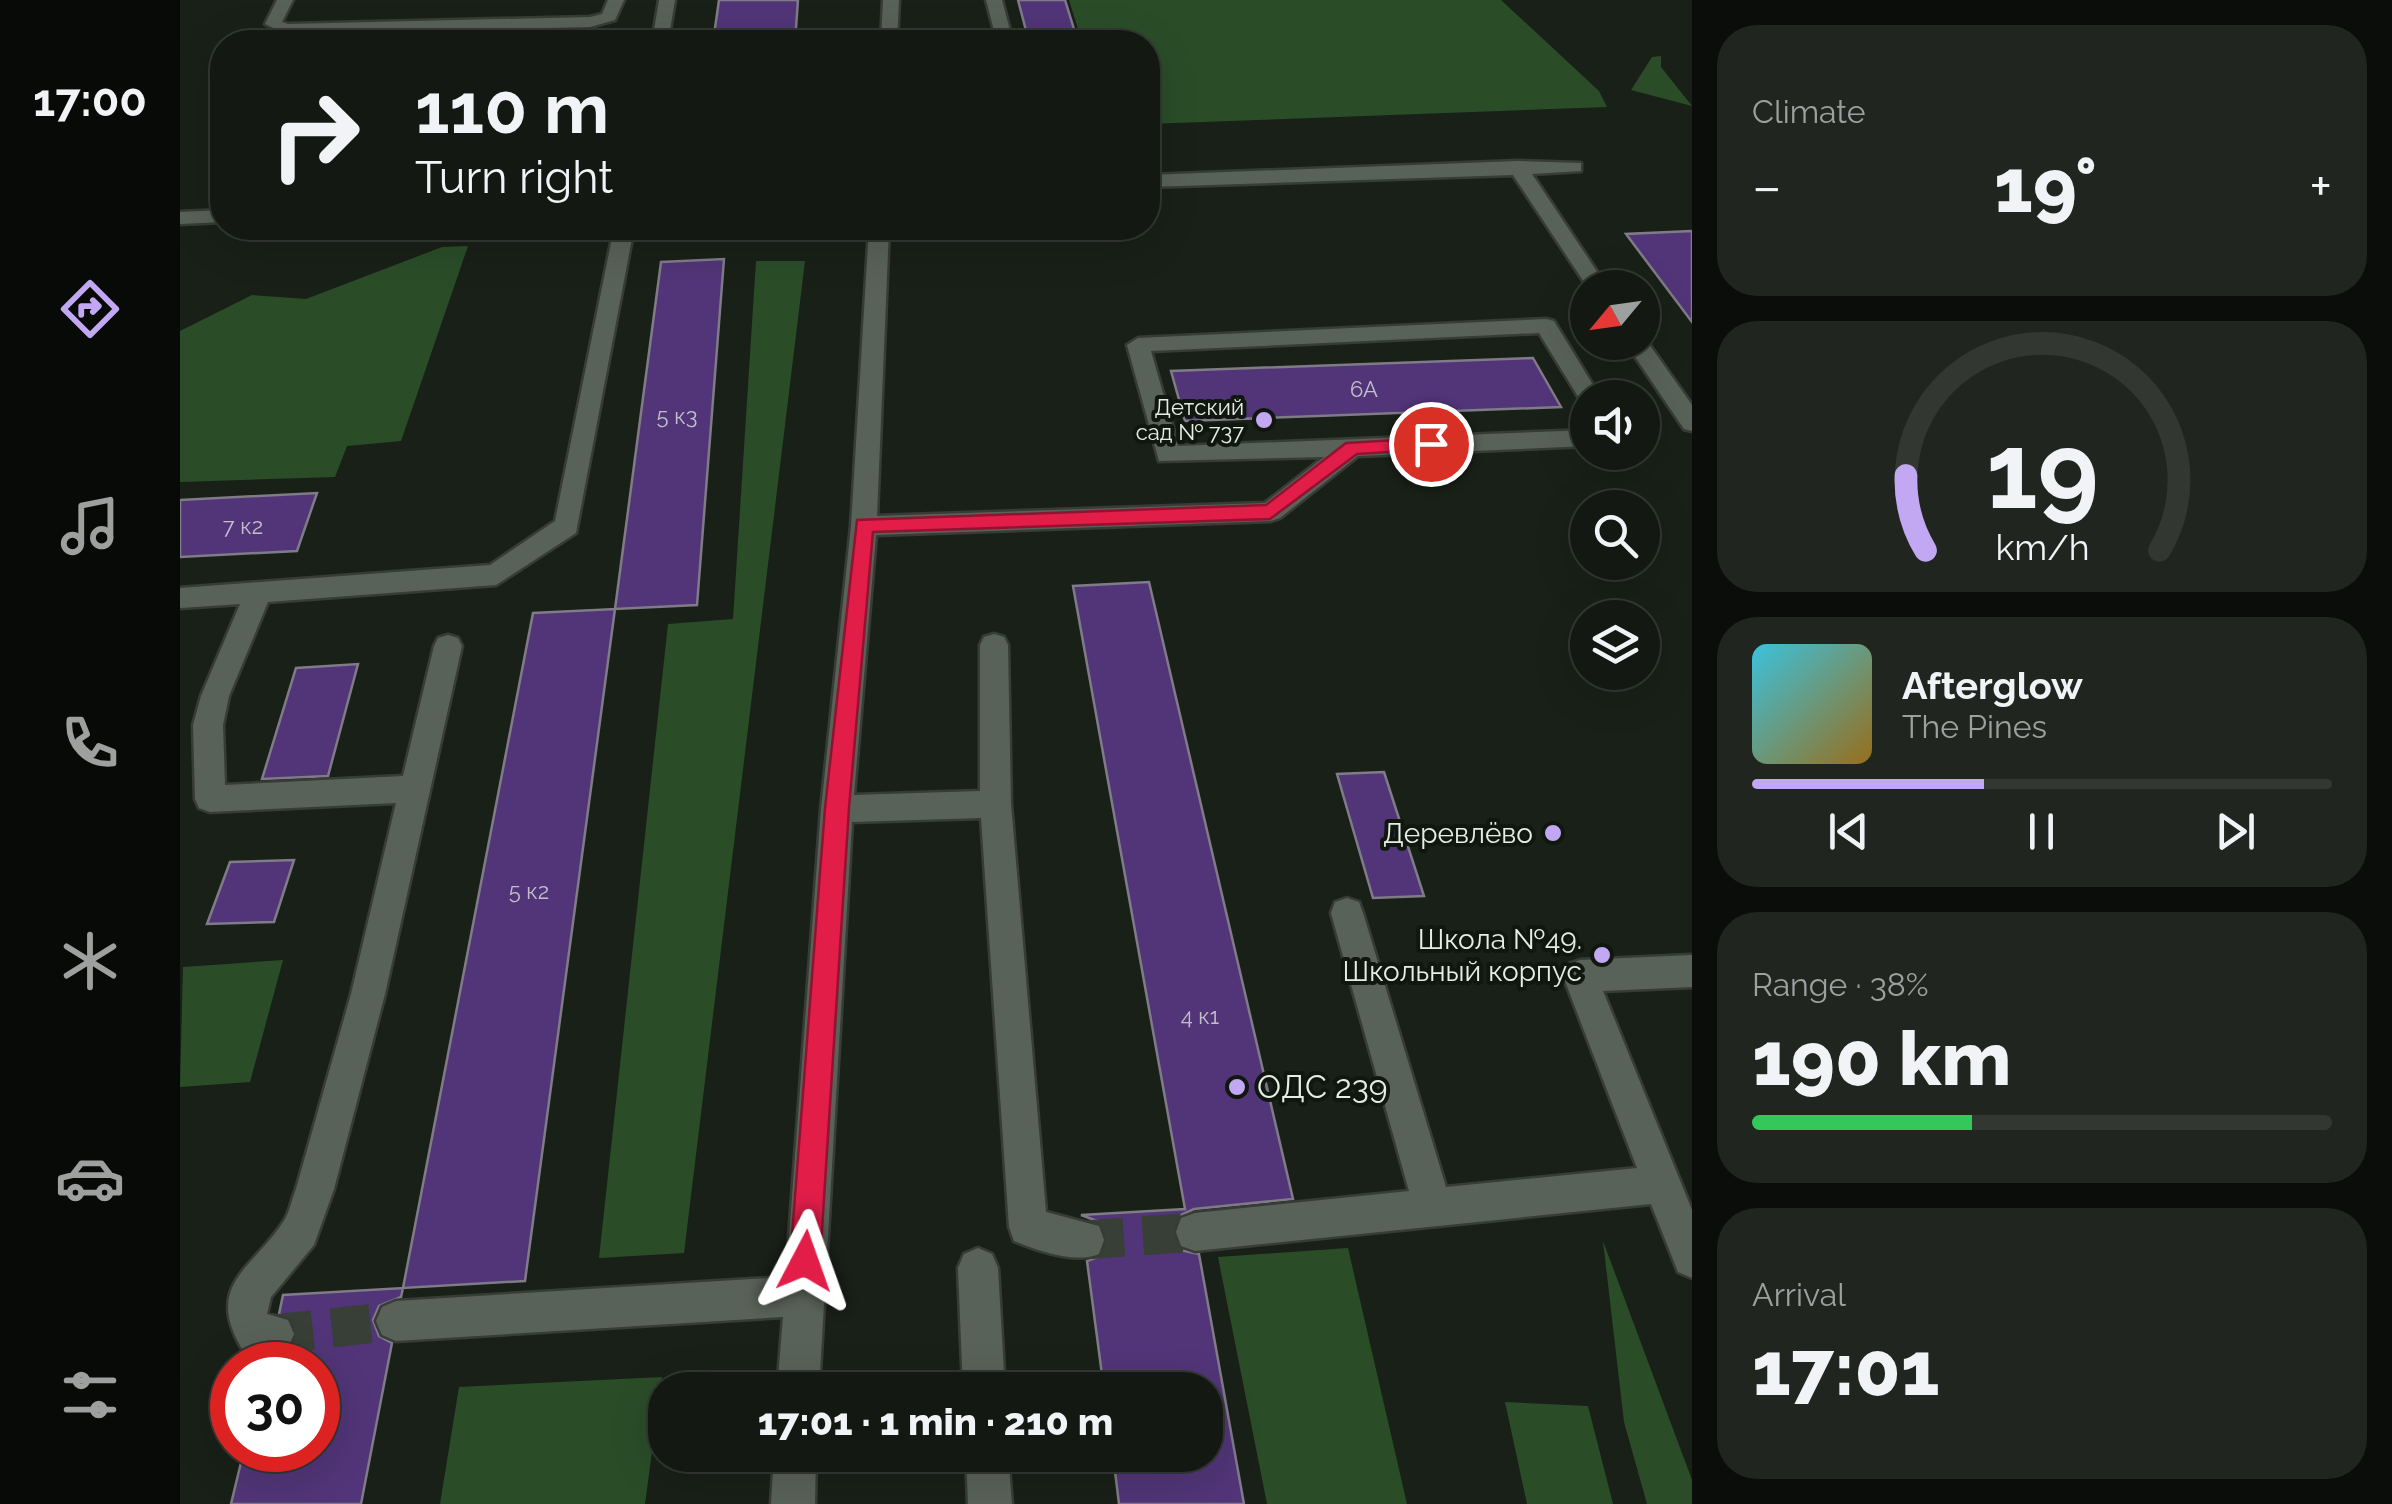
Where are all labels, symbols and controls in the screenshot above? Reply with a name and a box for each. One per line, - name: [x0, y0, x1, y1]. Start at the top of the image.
- text: 110 m: [415, 67, 609, 149]
- icon: right: [250, 70, 380, 200]
- text: 17:00: [33, 74, 147, 127]
- text: Climate: [1752, 93, 1866, 130]
- text: 19°: [1994, 141, 2097, 230]
- text: Turn right: [415, 151, 613, 204]
- text: −: [1752, 154, 1782, 219]
- text: +: [2309, 154, 2332, 219]
- north arrow: [1570, 270, 1660, 360]
- map controls: [1570, 270, 1660, 690]
- icon: directions: [55, 274, 125, 344]
- house number: 6А: [1350, 376, 1378, 402]
- button: sound: [1570, 380, 1660, 470]
- place label: Детский сад № 737: [1136, 394, 1244, 445]
- pin: [1389, 402, 1474, 487]
- house number: 5 к3: [657, 403, 697, 429]
- marker: Детский сад № 737: [1253, 409, 1275, 431]
- text: 19: [1986, 410, 2098, 532]
- icon: arrive: [1404, 417, 1459, 472]
- button: search: [1570, 490, 1660, 580]
- icon: music: [55, 491, 125, 561]
- house number: 7 к2: [223, 513, 263, 539]
- text: km/h: [1995, 526, 2089, 568]
- button: layers: [1570, 600, 1660, 690]
- text: Afterglow: [1902, 663, 2083, 708]
- icon: phone: [55, 708, 125, 778]
- text: The Pines: [1902, 708, 2047, 745]
- icon: previous: [1821, 804, 1876, 859]
- icon: pause: [2014, 804, 2069, 859]
- icon: next: [2208, 804, 2263, 859]
- place label: Деревлёво: [1383, 817, 1533, 850]
- marker: Деревлёво: [1542, 822, 1564, 844]
- house number: 5 к2: [509, 878, 549, 904]
- place label: Школа №49. Школьный корпус: [1343, 923, 1582, 988]
- icon: climate: [55, 926, 125, 996]
- marker: Школа №49. Школьный корпус: [1591, 944, 1613, 966]
- text: Range · 38%: [1752, 966, 1929, 1003]
- house number: 4 к1: [1181, 1003, 1219, 1029]
- text: 190 km: [1752, 1014, 2011, 1103]
- place label: ОДС 239: [1257, 1068, 1388, 1105]
- marker: ОДС 239: [1226, 1076, 1248, 1098]
- icon: car: [55, 1143, 125, 1213]
- position arrow: [753, 1209, 857, 1313]
- text: Arrival: [1752, 1276, 1846, 1313]
- text: 17:01: [1752, 1324, 1940, 1413]
- speed limit sign: 30: [210, 1342, 340, 1472]
- icon: filters: [55, 1360, 125, 1430]
- text: 17:01 · 1 min · 210 m: [758, 1399, 1113, 1444]

